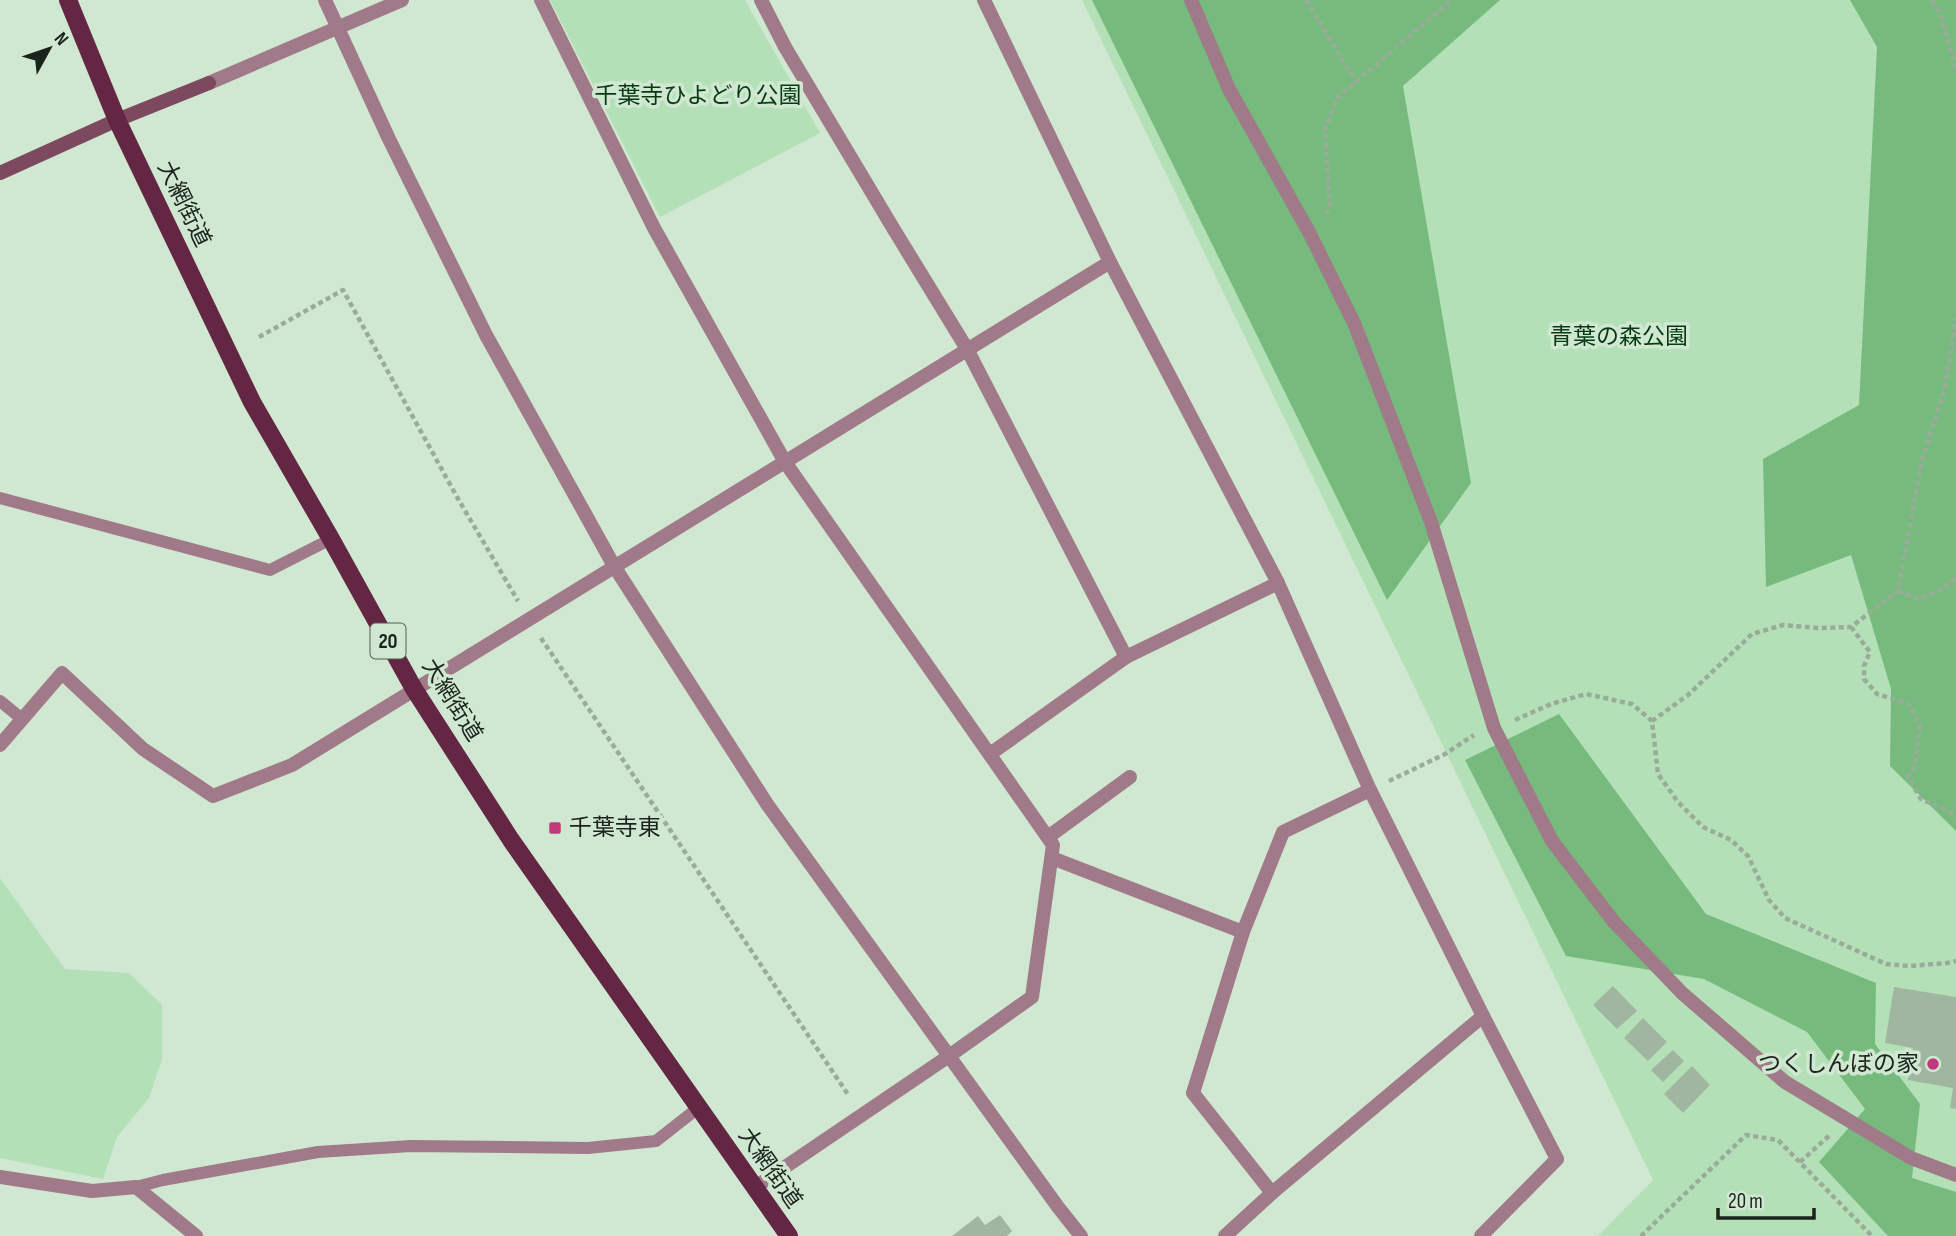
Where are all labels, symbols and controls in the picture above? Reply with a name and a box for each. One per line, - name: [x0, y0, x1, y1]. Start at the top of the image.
- north arrow: [14, 14, 84, 84]
- text: N: [49, 28, 73, 50]
- park label: 千葉寺ひよどり公園: [595, 82, 802, 110]
- street label: 大網街道: [151, 157, 217, 251]
- park label: 青葉の森公園: [1550, 323, 1688, 351]
- road number: 20: [370, 624, 406, 658]
- street label: 大網街道: [416, 654, 488, 746]
- place label: 千葉寺東: [569, 814, 661, 842]
- marker: 千葉寺東: [547, 820, 563, 836]
- place label: つくしんぼの家: [1758, 1050, 1919, 1078]
- marker: つくしんぼの家: [1925, 1056, 1941, 1072]
- street label: 大網街道: [732, 1122, 808, 1214]
- scale bar: [1718, 1176, 1814, 1220]
- text: 20 m: [1728, 1189, 1763, 1214]

